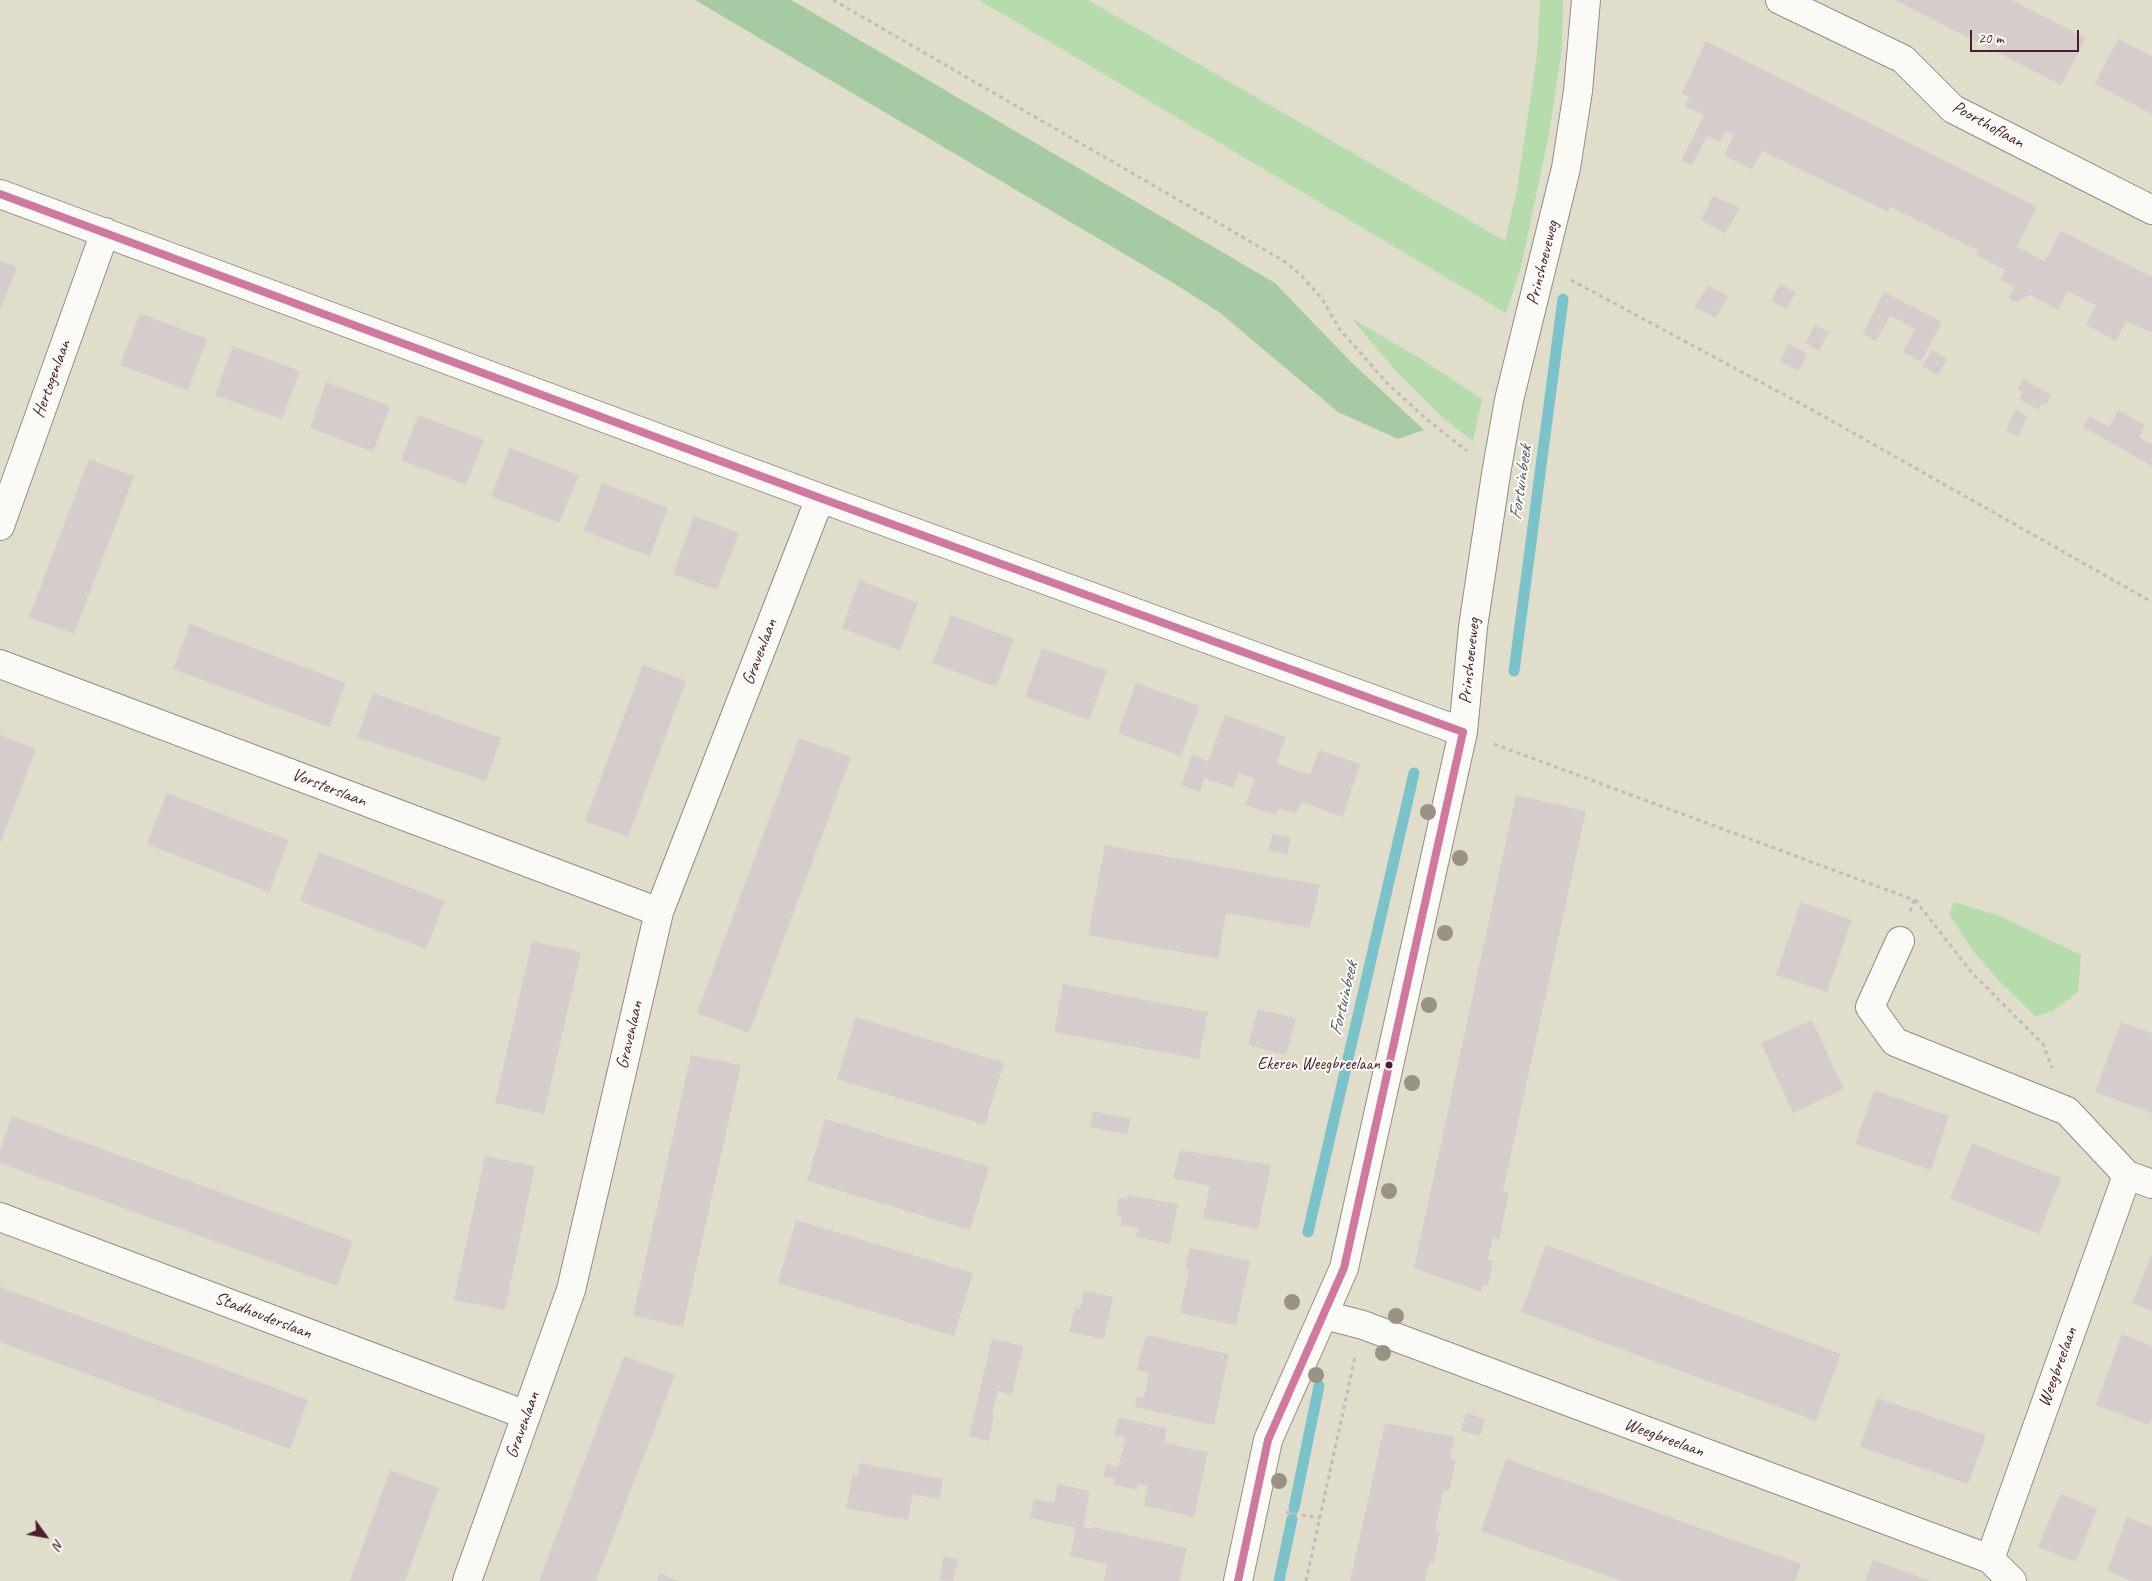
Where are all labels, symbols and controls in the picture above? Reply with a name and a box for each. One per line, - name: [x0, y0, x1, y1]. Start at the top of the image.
- scale bar: [1972, 20, 2081, 52]
- text: 20 m: [1978, 29, 2004, 48]
- street label: Poorthoflaan: [1948, 96, 2028, 154]
- street label: Prinshoeveweg: [1522, 218, 1564, 308]
- street label: Hertogenlaan: [28, 337, 76, 421]
- water label: Fortuinbeek: [1505, 444, 1537, 522]
- street label: Gravenlaan: [737, 616, 783, 688]
- street label: Prinshoeveweg: [1455, 617, 1485, 705]
- street label: Vorsterslaan: [289, 764, 369, 812]
- water label: Fortuinbeek: [1324, 960, 1364, 1038]
- street label: Gravenlaan: [612, 999, 648, 1071]
- place label: Ekeren Weegbreelaan: [1257, 1055, 1380, 1075]
- marker: Ekeren Weegbreelaan: [1384, 1060, 1394, 1070]
- street label: Stadhouderslaan: [211, 1288, 315, 1344]
- street label: Weegbreelaan: [2034, 1324, 2082, 1410]
- street label: Gravenlaan: [501, 1389, 545, 1461]
- street label: Weegbreelaan: [1621, 1414, 1707, 1462]
- north arrow: [20, 1511, 70, 1561]
- text: N: [49, 1536, 68, 1552]

